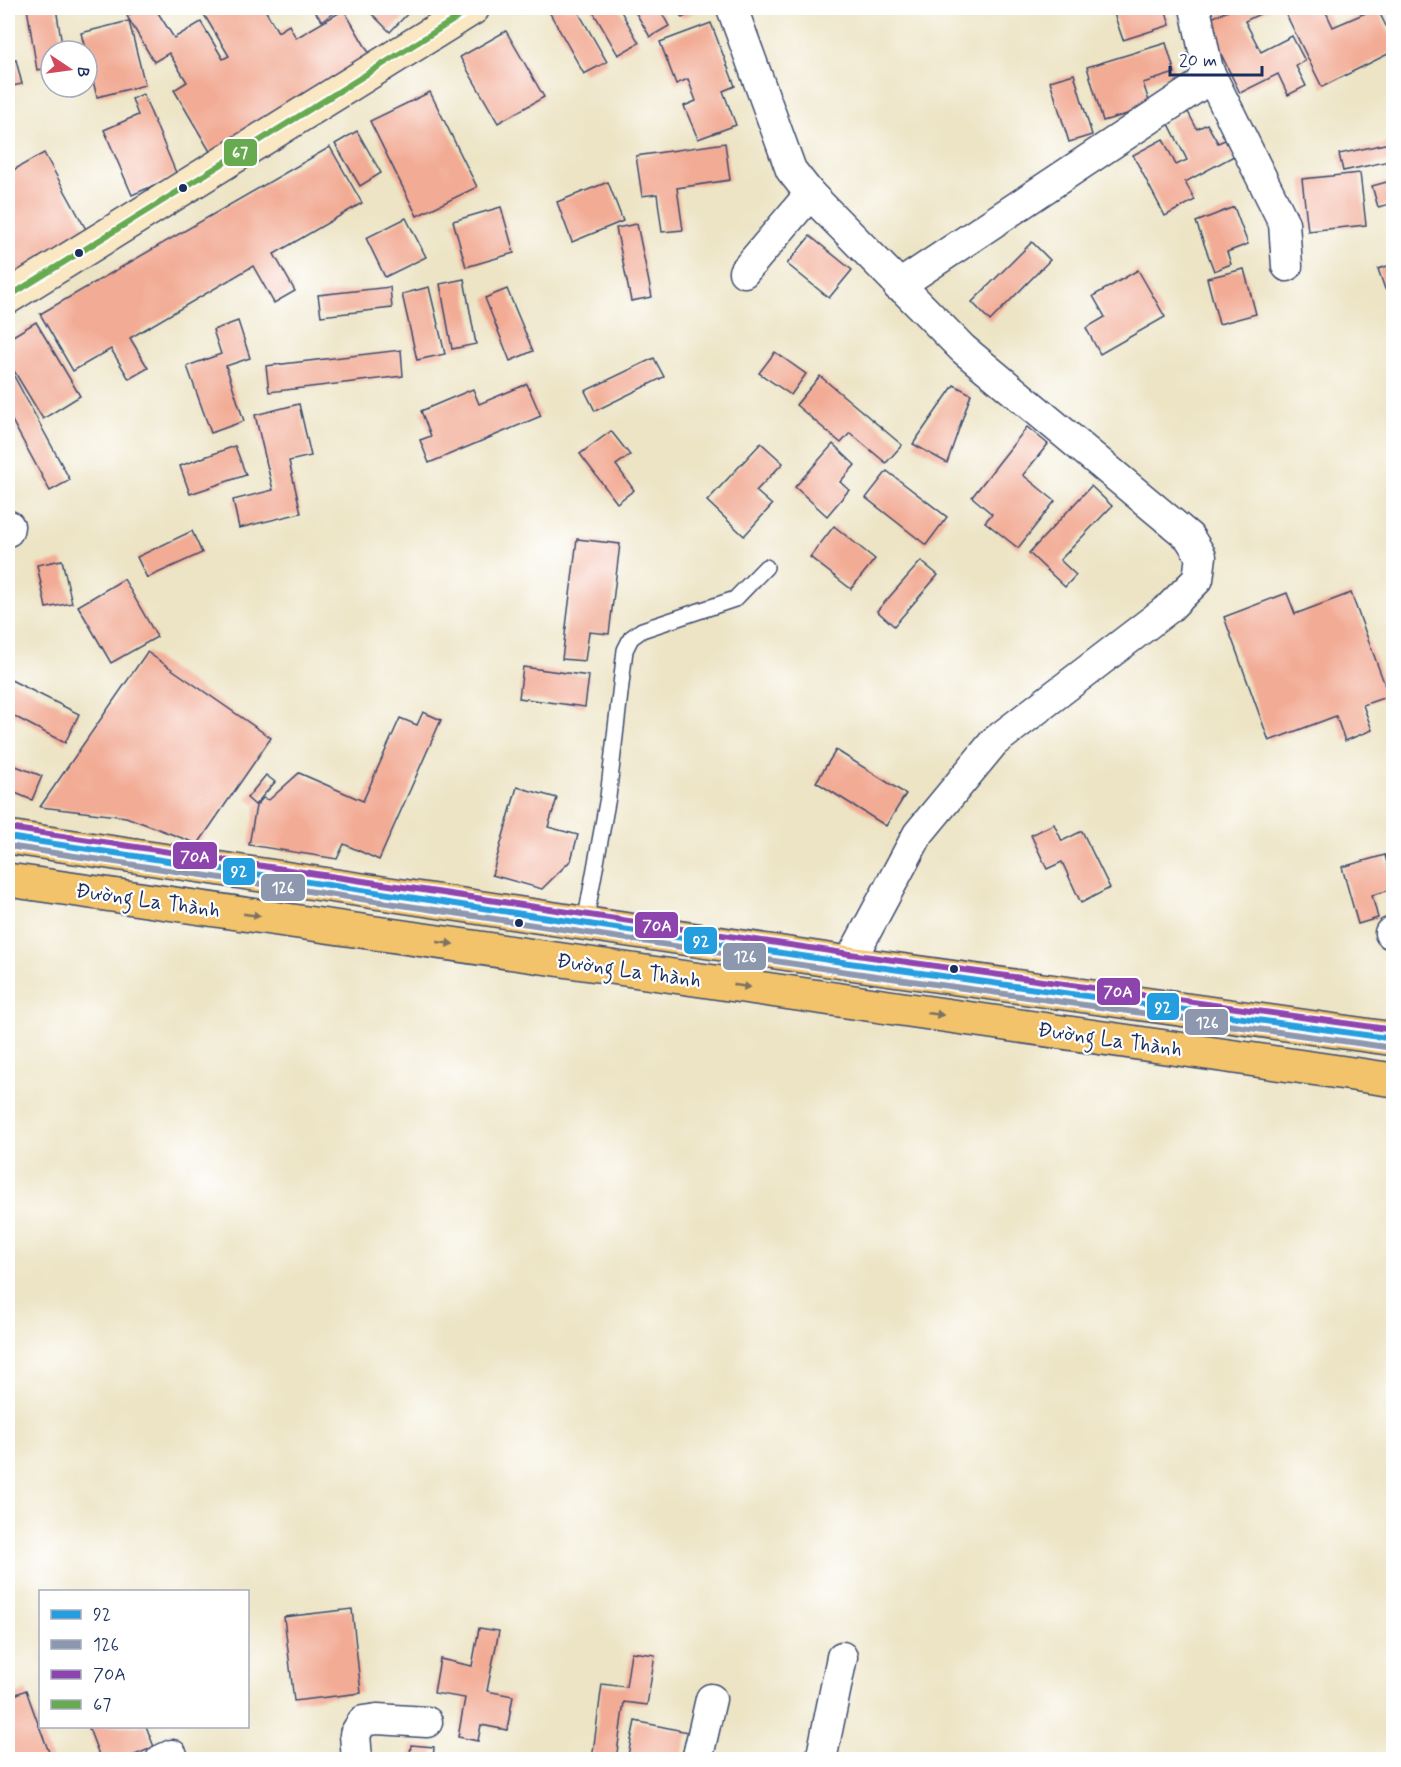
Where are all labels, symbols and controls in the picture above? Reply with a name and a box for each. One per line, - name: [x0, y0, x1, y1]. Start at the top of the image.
- north arrow: [39, 39, 99, 99]
- scale bar: [1170, 39, 1262, 77]
- text: 20 m: [1179, 49, 1217, 73]
- text: B: [71, 65, 94, 79]
- line badge: 67: [223, 138, 258, 167]
- text: 67: [232, 143, 248, 164]
- unlabelled marker: [177, 182, 189, 194]
- unlabelled marker: [73, 247, 85, 259]
- line badge: 70A: [172, 841, 218, 870]
- text: 70A: [180, 847, 210, 868]
- line badge: 92: [222, 857, 256, 886]
- text: 92: [231, 862, 247, 883]
- line badge: 126: [260, 873, 306, 902]
- street label: Đường La Thành: [74, 877, 222, 927]
- text: 126: [271, 878, 295, 899]
- one-way arrow: [243, 911, 262, 920]
- line badge: 70A: [634, 911, 679, 939]
- text: 70A: [642, 916, 672, 937]
- unlabelled marker: [513, 917, 525, 929]
- line badge: 92: [683, 926, 718, 955]
- text: 92: [693, 932, 709, 953]
- one-way arrow: [436, 939, 455, 948]
- line badge: 126: [722, 942, 767, 971]
- street label: Đường La Thành: [555, 947, 703, 997]
- text: 126: [733, 947, 757, 968]
- unlabelled marker: [948, 963, 960, 975]
- line badge: 70A: [1096, 977, 1141, 1006]
- one-way arrow: [733, 981, 752, 990]
- text: 70A: [1103, 982, 1133, 1003]
- line badge: 92: [1146, 992, 1180, 1021]
- text: 92: [1155, 998, 1171, 1019]
- line badge: 126: [1184, 1008, 1229, 1036]
- one-way arrow: [926, 1009, 945, 1018]
- text: 126: [1195, 1013, 1219, 1034]
- street label: Đường La Thành: [1036, 1016, 1184, 1066]
- legend: [39, 1590, 249, 1728]
- text: 92: [93, 1603, 111, 1627]
- text: 126: [93, 1633, 119, 1657]
- text: 70A: [93, 1663, 126, 1687]
- text: 67: [93, 1693, 111, 1717]

